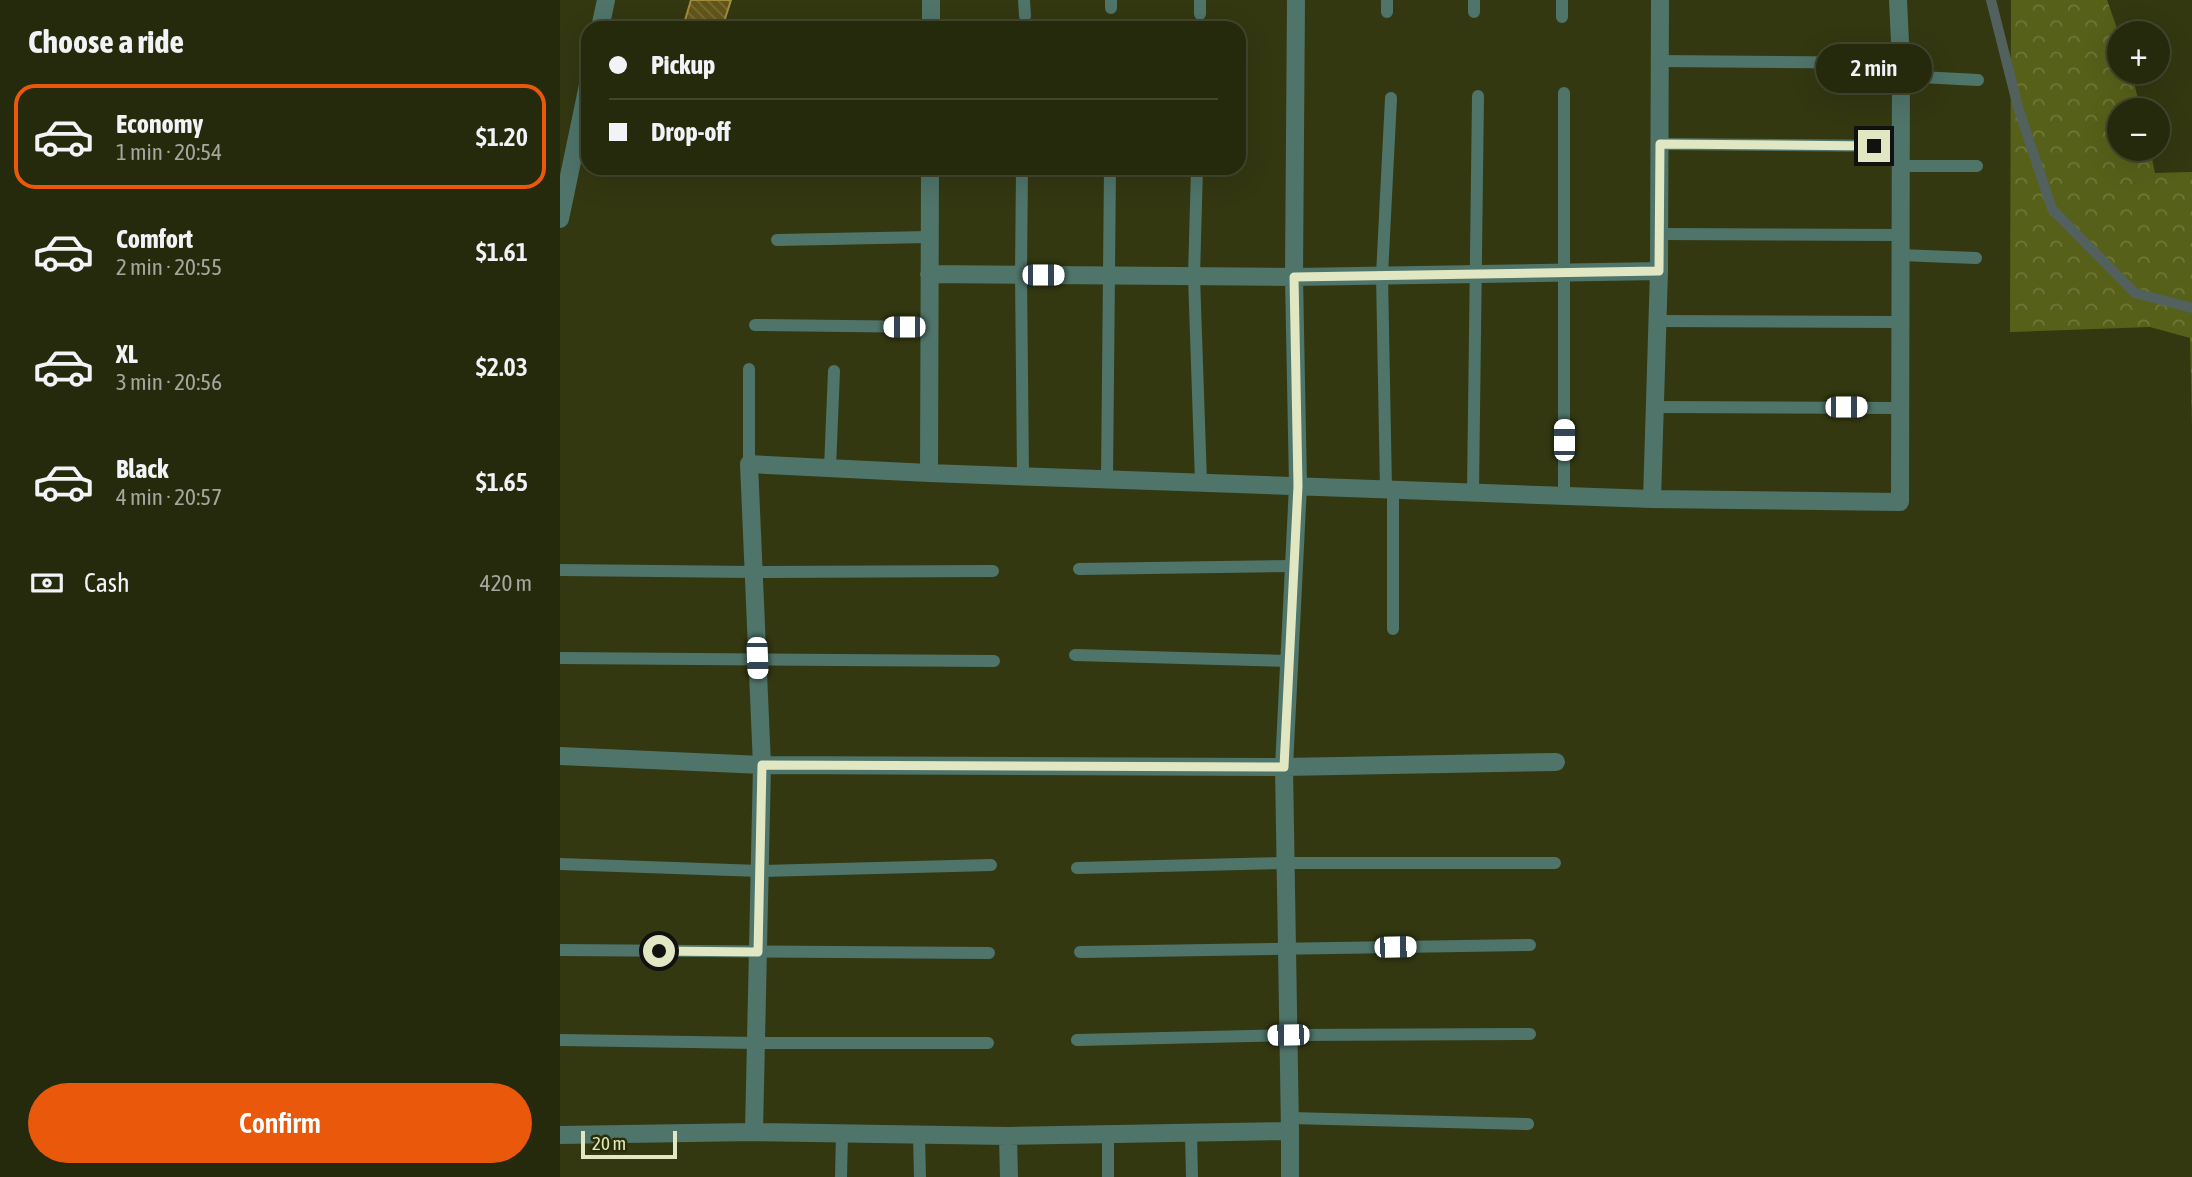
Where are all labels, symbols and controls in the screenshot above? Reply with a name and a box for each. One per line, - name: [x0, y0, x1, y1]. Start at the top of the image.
- map controls: [2107, 21, 2170, 161]
- button: +: [2107, 21, 2170, 84]
- text: Choose a ride: [28, 23, 184, 60]
- callout: 2 min: [1816, 44, 1932, 94]
- text: Pickup: [651, 50, 715, 80]
- text: 2 min: [1851, 55, 1897, 81]
- button: −: [2107, 98, 2170, 161]
- icon: car: [32, 105, 95, 168]
- text: Economy: [116, 109, 203, 139]
- text: Drop-off: [651, 117, 731, 147]
- text: $1.20: [476, 122, 528, 152]
- route end: [1858, 130, 1890, 162]
- text: 1 min · 20:54: [116, 139, 222, 165]
- icon: car: [32, 220, 95, 283]
- text: Comfort: [116, 224, 193, 254]
- text: $1.61: [476, 237, 528, 267]
- text: 2 min · 20:55: [116, 254, 222, 280]
- car: [1023, 265, 1065, 286]
- car: [884, 317, 926, 338]
- icon: car: [32, 335, 95, 398]
- text: XL: [116, 339, 138, 369]
- text: $2.03: [476, 352, 528, 382]
- text: 3 min · 20:56: [116, 369, 222, 395]
- car: [1826, 397, 1868, 418]
- car: [1554, 419, 1575, 461]
- icon: car: [32, 450, 95, 513]
- text: Black: [116, 454, 168, 484]
- text: $1.65: [476, 467, 528, 497]
- text: 4 min · 20:57: [116, 484, 222, 510]
- icon: cash: [28, 564, 66, 602]
- text: Cash: [84, 568, 130, 598]
- text: 420 m: [480, 570, 532, 596]
- car: [746, 637, 769, 679]
- route start: [643, 935, 675, 967]
- car: [1374, 936, 1417, 958]
- car: [1267, 1024, 1310, 1046]
- button: Confirm: [28, 1083, 532, 1163]
- scale bar: [581, 1128, 677, 1160]
- text: 20 m: [592, 1132, 626, 1154]

